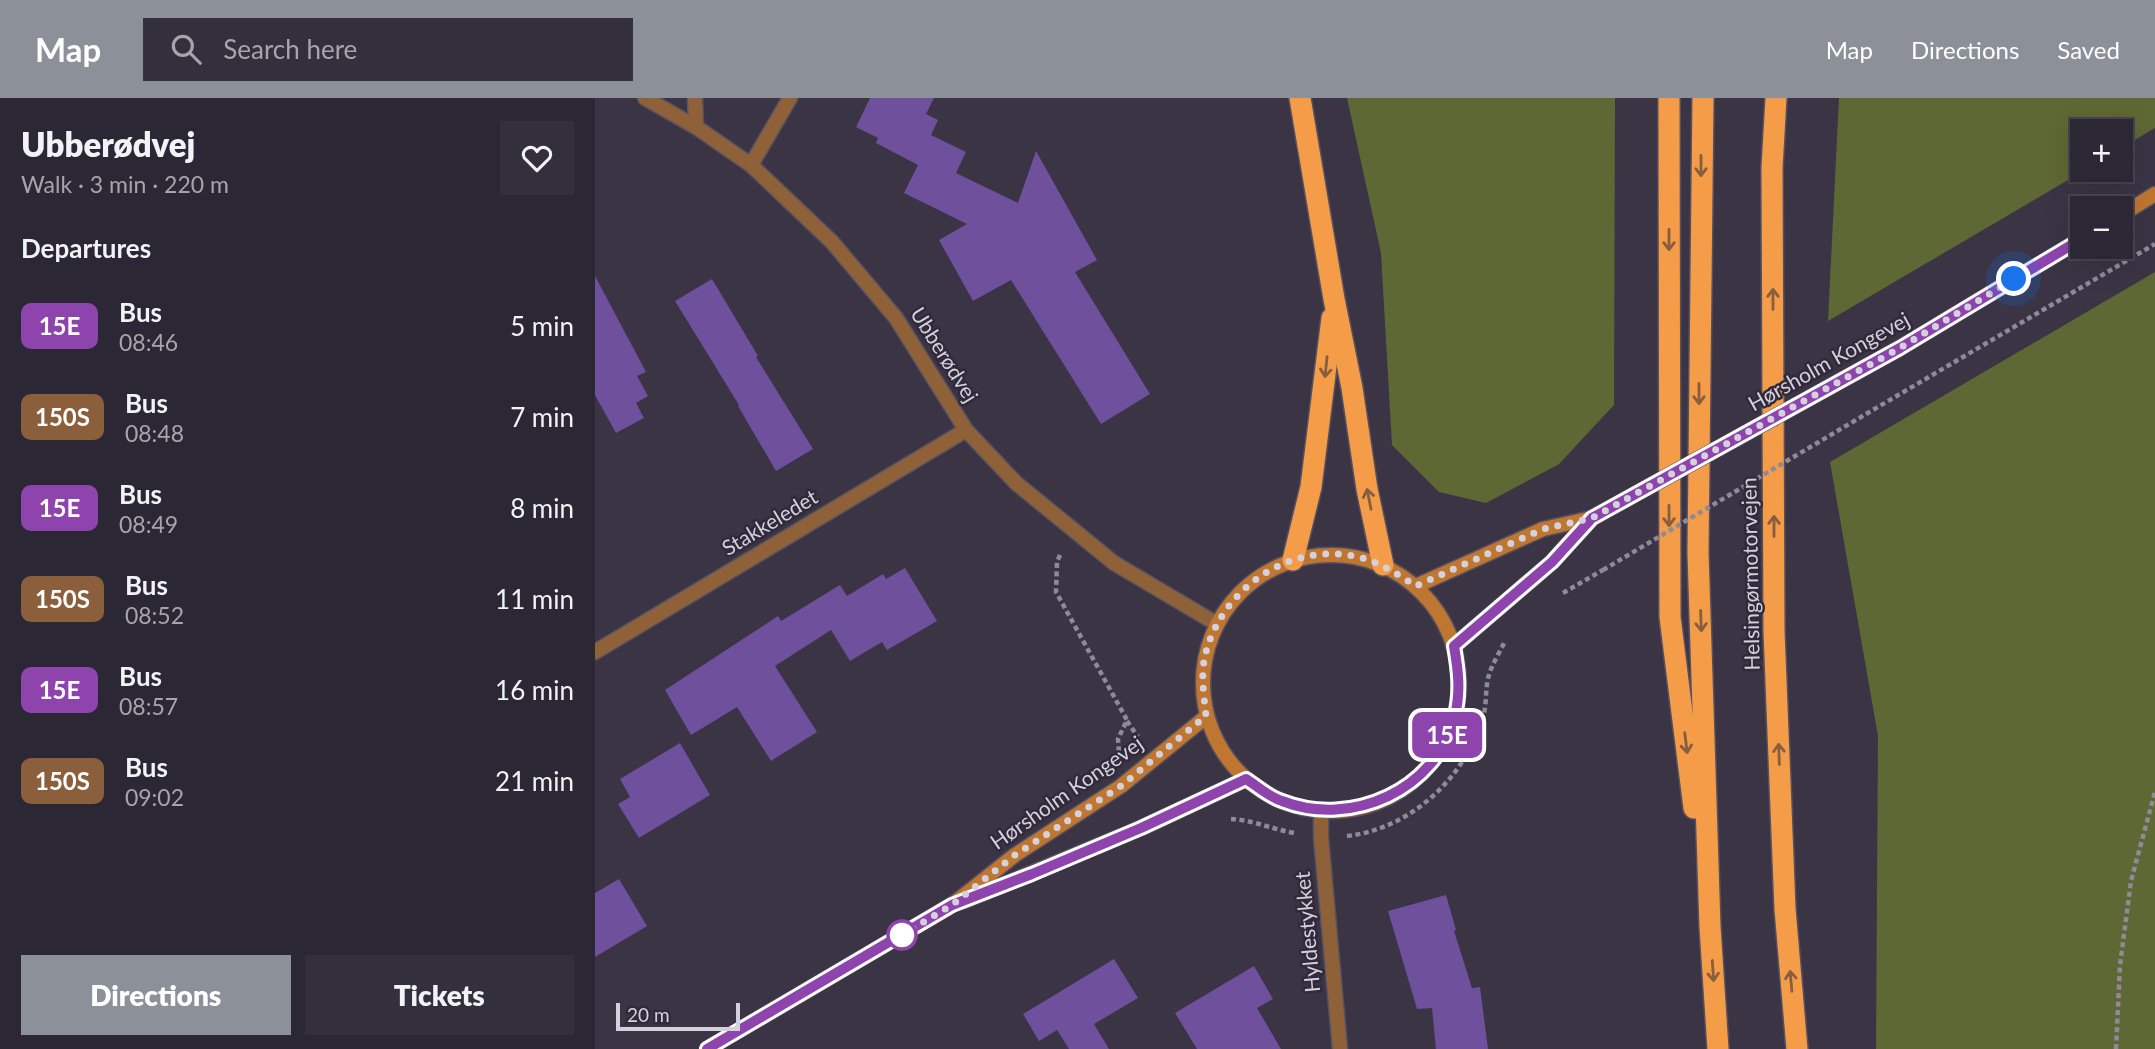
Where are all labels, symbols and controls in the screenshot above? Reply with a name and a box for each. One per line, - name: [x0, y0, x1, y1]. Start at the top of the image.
- search box: [143, 18, 633, 81]
- text: Map: [35, 29, 101, 69]
- icon: search: [167, 30, 205, 68]
- text: Search here: [223, 33, 357, 65]
- text: Map: [1826, 35, 1873, 64]
- text: Directions: [1911, 35, 2019, 64]
- text: Saved: [2057, 35, 2120, 64]
- map controls: [2070, 119, 2133, 259]
- button: +: [2070, 119, 2133, 182]
- button: heart: [500, 121, 574, 195]
- text: Ubberødvej: [21, 124, 195, 164]
- one-way arrow: [1694, 154, 1708, 177]
- text: Walk · 3 min · 220 m: [21, 170, 229, 198]
- button: −: [2070, 196, 2133, 259]
- one-way arrow: [1662, 228, 1676, 251]
- text: Departures: [21, 232, 151, 264]
- your location: [1996, 261, 2031, 296]
- one-way arrow: [1766, 288, 1780, 311]
- text: Bus: [119, 296, 162, 328]
- street label: Ubberødvej: [906, 302, 984, 406]
- street label: Hørsholm Kongevej: [1743, 306, 1913, 415]
- text: 5 min: [510, 310, 574, 342]
- text: 15E: [39, 311, 80, 340]
- text: 08:46: [119, 328, 178, 356]
- one-way arrow: [1320, 355, 1333, 377]
- one-way arrow: [1693, 382, 1706, 405]
- text: Bus: [125, 387, 168, 419]
- text: 7 min: [510, 401, 574, 433]
- text: 150S: [35, 402, 90, 431]
- text: 08:48: [125, 419, 184, 447]
- street label: Helsingørmotorvejen: [1735, 477, 1764, 671]
- text: Bus: [119, 478, 162, 510]
- street label: Stakkeledet: [717, 483, 822, 560]
- one-way arrow: [1362, 488, 1376, 510]
- text: 8 min: [510, 492, 574, 524]
- text: 15E: [39, 493, 80, 522]
- one-way arrow: [1662, 504, 1676, 527]
- text: 08:49: [119, 510, 178, 538]
- one-way arrow: [1767, 515, 1781, 538]
- text: Bus: [125, 569, 168, 601]
- text: 11 min: [495, 583, 574, 615]
- text: 150S: [35, 584, 90, 613]
- text: 08:52: [125, 601, 184, 629]
- one-way arrow: [1694, 609, 1707, 632]
- text: Bus: [119, 660, 162, 692]
- text: 16 min: [495, 674, 574, 706]
- text: 15E: [39, 675, 80, 704]
- text: 08:57: [119, 692, 178, 720]
- line badge: 15E: [1407, 712, 1487, 758]
- text: 15E: [1426, 720, 1468, 749]
- street label: Hørsholm Kongevej: [985, 730, 1147, 854]
- one-way arrow: [1679, 731, 1692, 754]
- one-way arrow: [1773, 743, 1786, 766]
- text: Bus: [125, 751, 168, 783]
- text: 21 min: [495, 765, 574, 797]
- text: 150S: [35, 766, 90, 795]
- text: 09:02: [125, 783, 184, 811]
- street label: Hyldestykket: [1289, 870, 1324, 994]
- unlabelled marker: [887, 920, 917, 950]
- button: Directions: [21, 955, 291, 1035]
- button: Tickets: [305, 955, 574, 1035]
- one-way arrow: [1706, 959, 1719, 982]
- one-way arrow: [1784, 970, 1797, 993]
- scale bar: [616, 1000, 740, 1032]
- text: 20 m: [627, 1003, 670, 1026]

